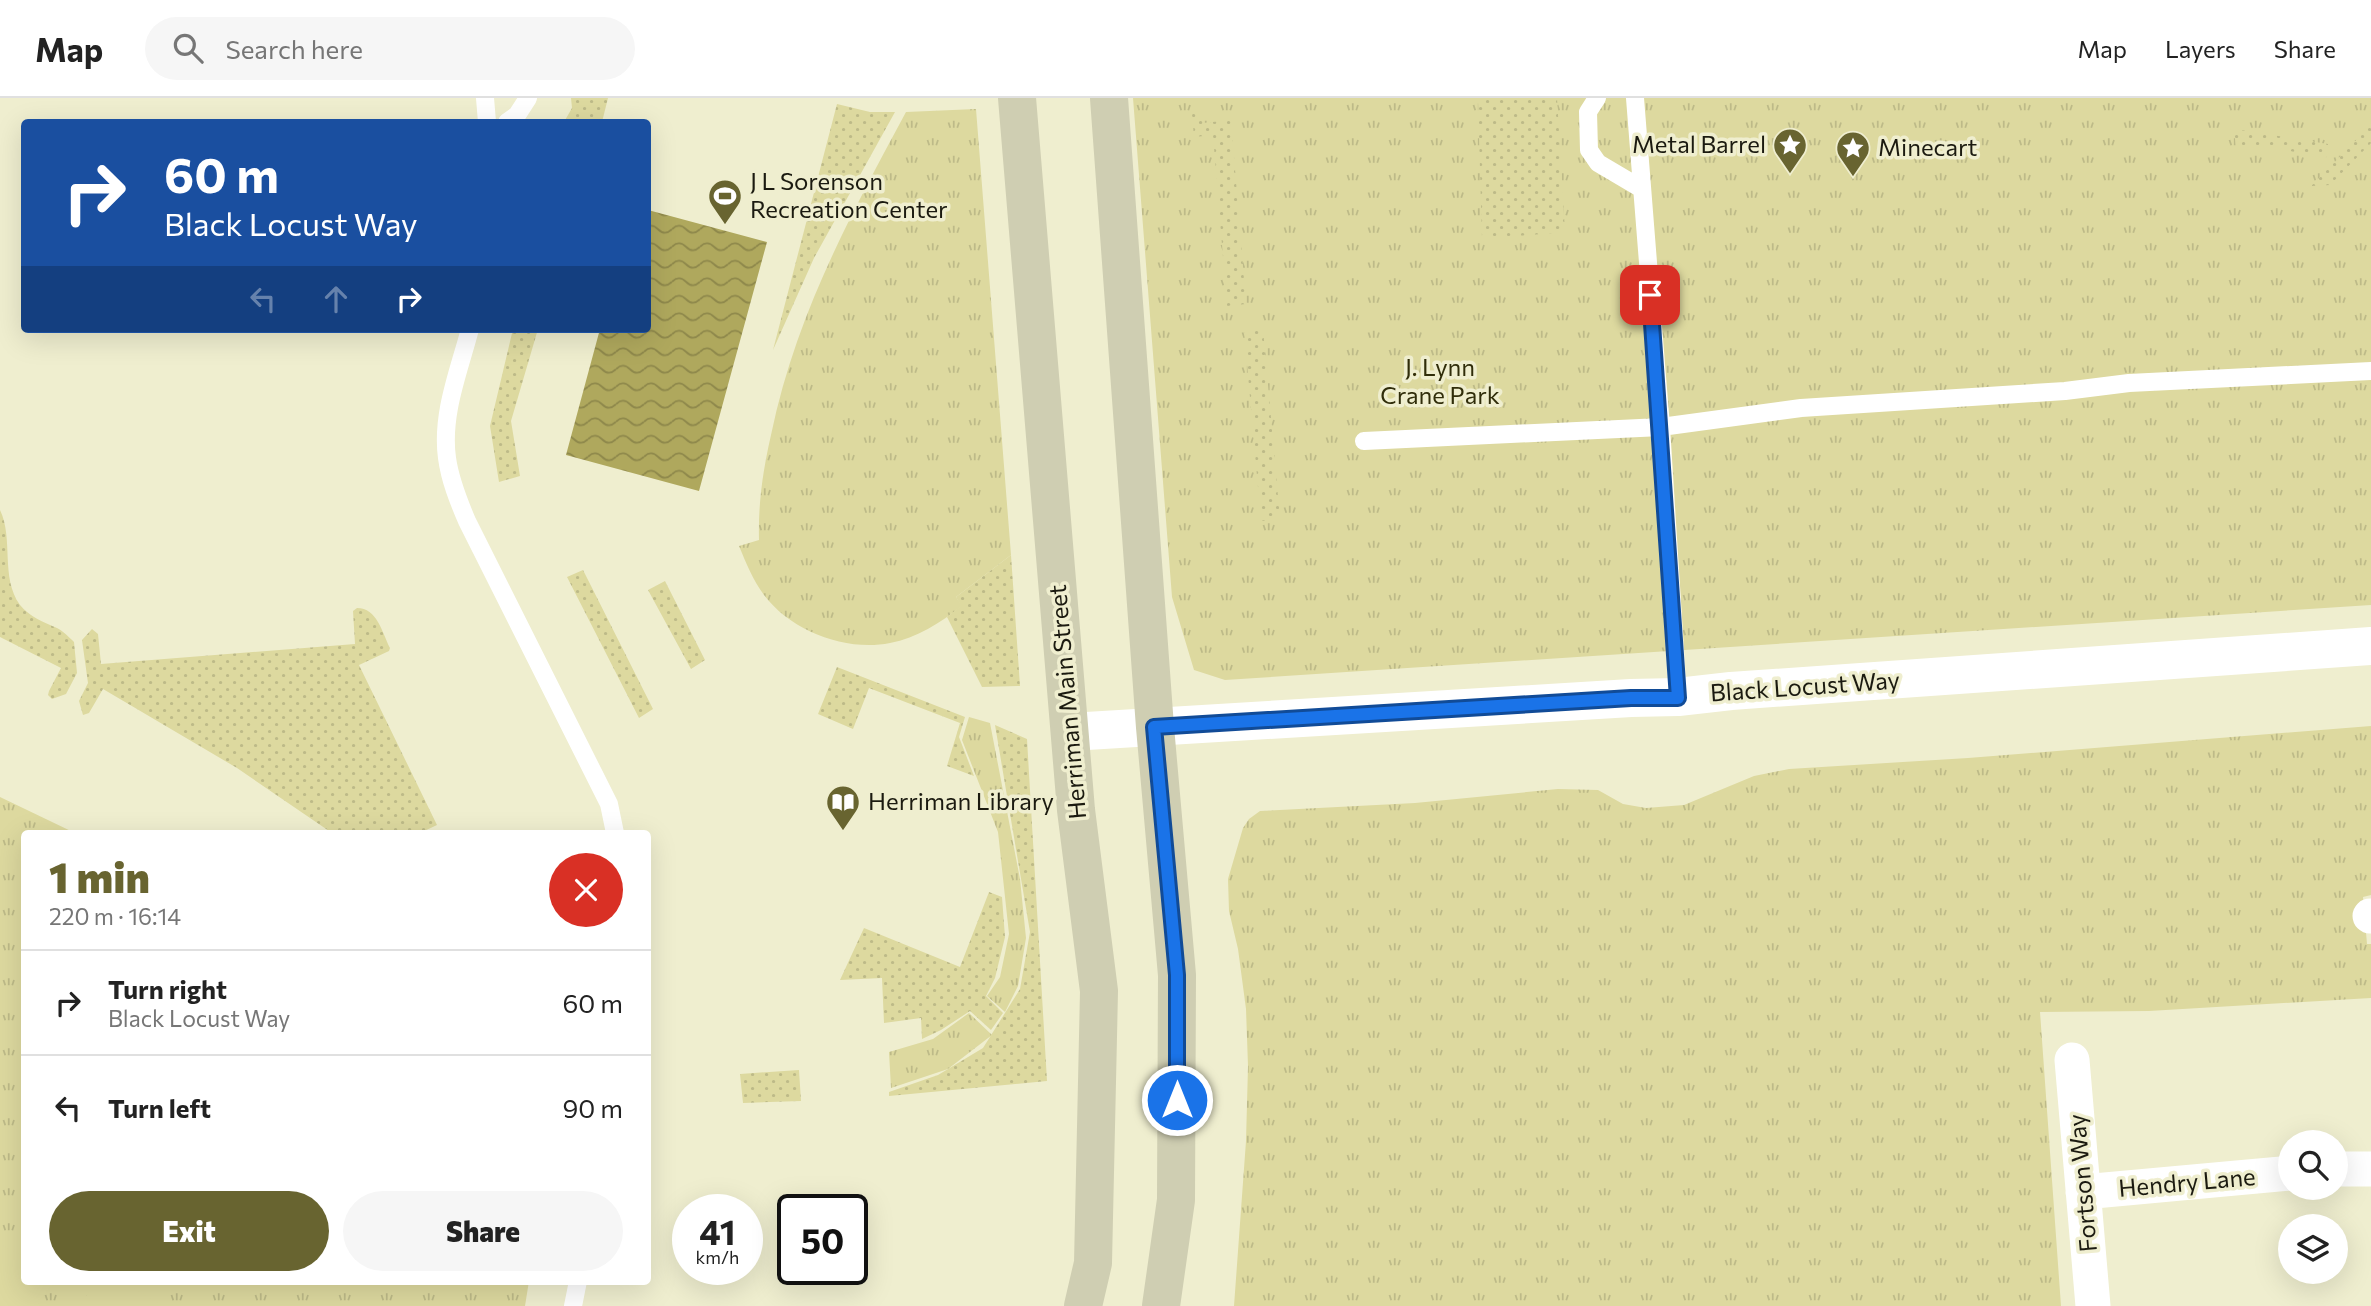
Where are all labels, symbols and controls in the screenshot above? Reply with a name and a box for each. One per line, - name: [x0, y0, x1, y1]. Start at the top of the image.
- search box: [145, 17, 635, 80]
- text: Map: [35, 28, 103, 69]
- icon: search: [169, 29, 207, 67]
- text: Search here: [225, 33, 363, 64]
- text: Map: [2078, 34, 2127, 63]
- text: Layers: [2165, 34, 2236, 63]
- text: Share: [2274, 34, 2336, 63]
- place icon: Metal Barrel: [1771, 126, 1809, 175]
- place label: Metal Barrel: [1632, 129, 1766, 158]
- place icon: Minecart: [1834, 129, 1872, 178]
- place label: Minecart: [1878, 132, 1978, 161]
- text: 60 m: [164, 143, 279, 203]
- icon: right: [49, 147, 140, 238]
- place label: J L Sorenson Recreation Center: [750, 166, 948, 223]
- sports icon: J L Sorenson Recreation Center: [706, 177, 744, 226]
- text: Black Locust Way: [164, 203, 418, 243]
- pin: [1620, 265, 1680, 325]
- icon: arrive: [1631, 276, 1669, 314]
- icon: left: [244, 280, 282, 318]
- icon: ahead: [317, 280, 355, 318]
- icon: right: [390, 280, 428, 318]
- park label: J. Lynn Crane Park: [1380, 352, 1500, 409]
- street label: Herriman Main Street: [1042, 583, 1091, 821]
- street label: Black Locust Way: [1709, 664, 1901, 707]
- library icon: Herriman Library: [824, 783, 862, 832]
- place label: Herriman Library: [868, 786, 1054, 815]
- text: 1 min: [49, 850, 150, 902]
- button: close: [549, 853, 623, 927]
- text: 220 m · 16:14: [49, 902, 181, 930]
- text: Turn right: [108, 973, 227, 1004]
- icon: right: [49, 984, 87, 1022]
- text: 60 m: [563, 987, 623, 1018]
- text: Black Locust Way: [108, 1004, 290, 1032]
- position arrow: [1140, 1063, 1214, 1137]
- icon: left: [49, 1089, 87, 1127]
- text: Turn left: [108, 1092, 211, 1123]
- text: 90 m: [563, 1092, 623, 1123]
- street label: Fortson Way: [2061, 1113, 2102, 1253]
- map controls: [2278, 1130, 2348, 1284]
- button: search: [2278, 1130, 2348, 1200]
- street label: Hendry Lane: [2117, 1161, 2257, 1202]
- button: Exit: [49, 1191, 329, 1271]
- button: Share: [343, 1191, 623, 1271]
- speed limit sign: 50: [777, 1194, 868, 1285]
- text: 41: [699, 1209, 736, 1252]
- button: layers: [2278, 1214, 2348, 1284]
- text: km/h: [696, 1246, 739, 1268]

